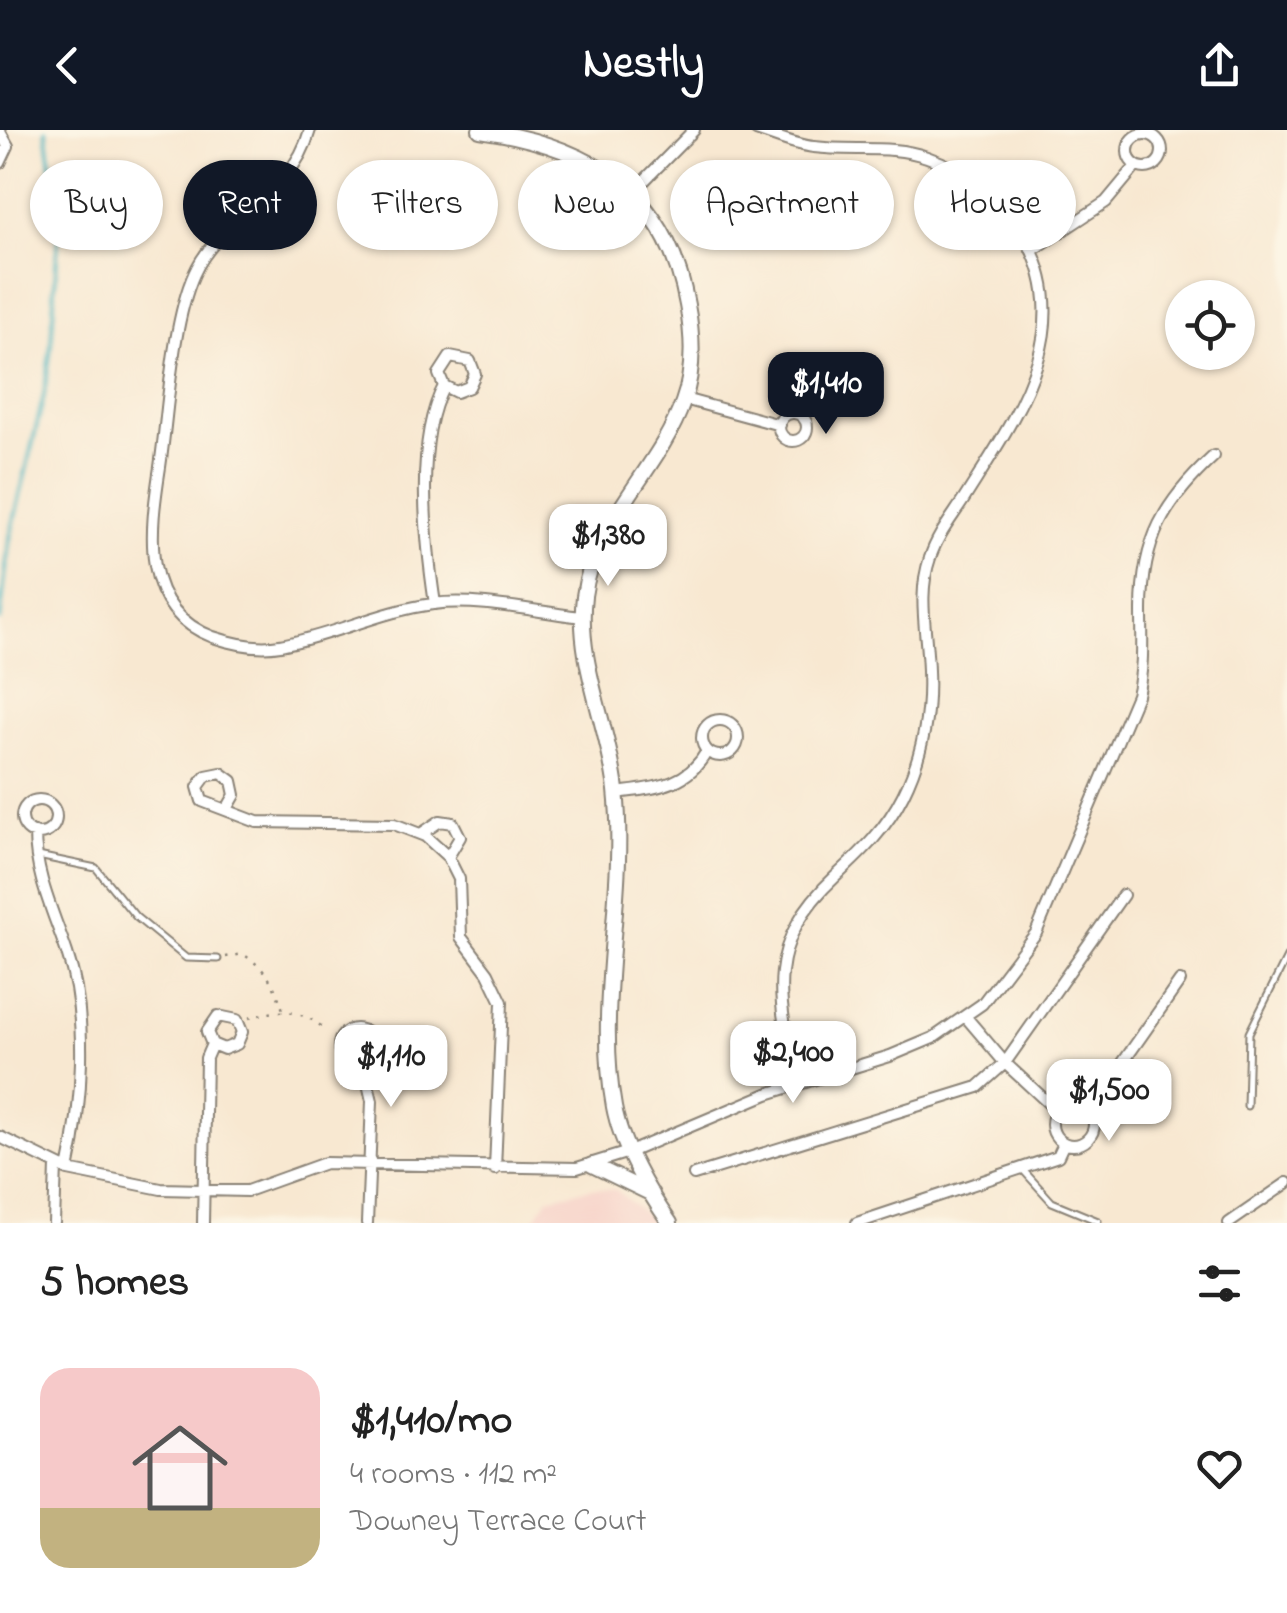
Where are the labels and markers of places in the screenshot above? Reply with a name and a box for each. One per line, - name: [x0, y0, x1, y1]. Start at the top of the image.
- pin: $1,410: [745, 352, 907, 437]
- pin: $1,380: [527, 504, 689, 589]
- pin: $2,400: [712, 1021, 874, 1106]
- pin: $1,110: [310, 1025, 472, 1110]
- pin: $1,500: [1028, 1059, 1190, 1144]

